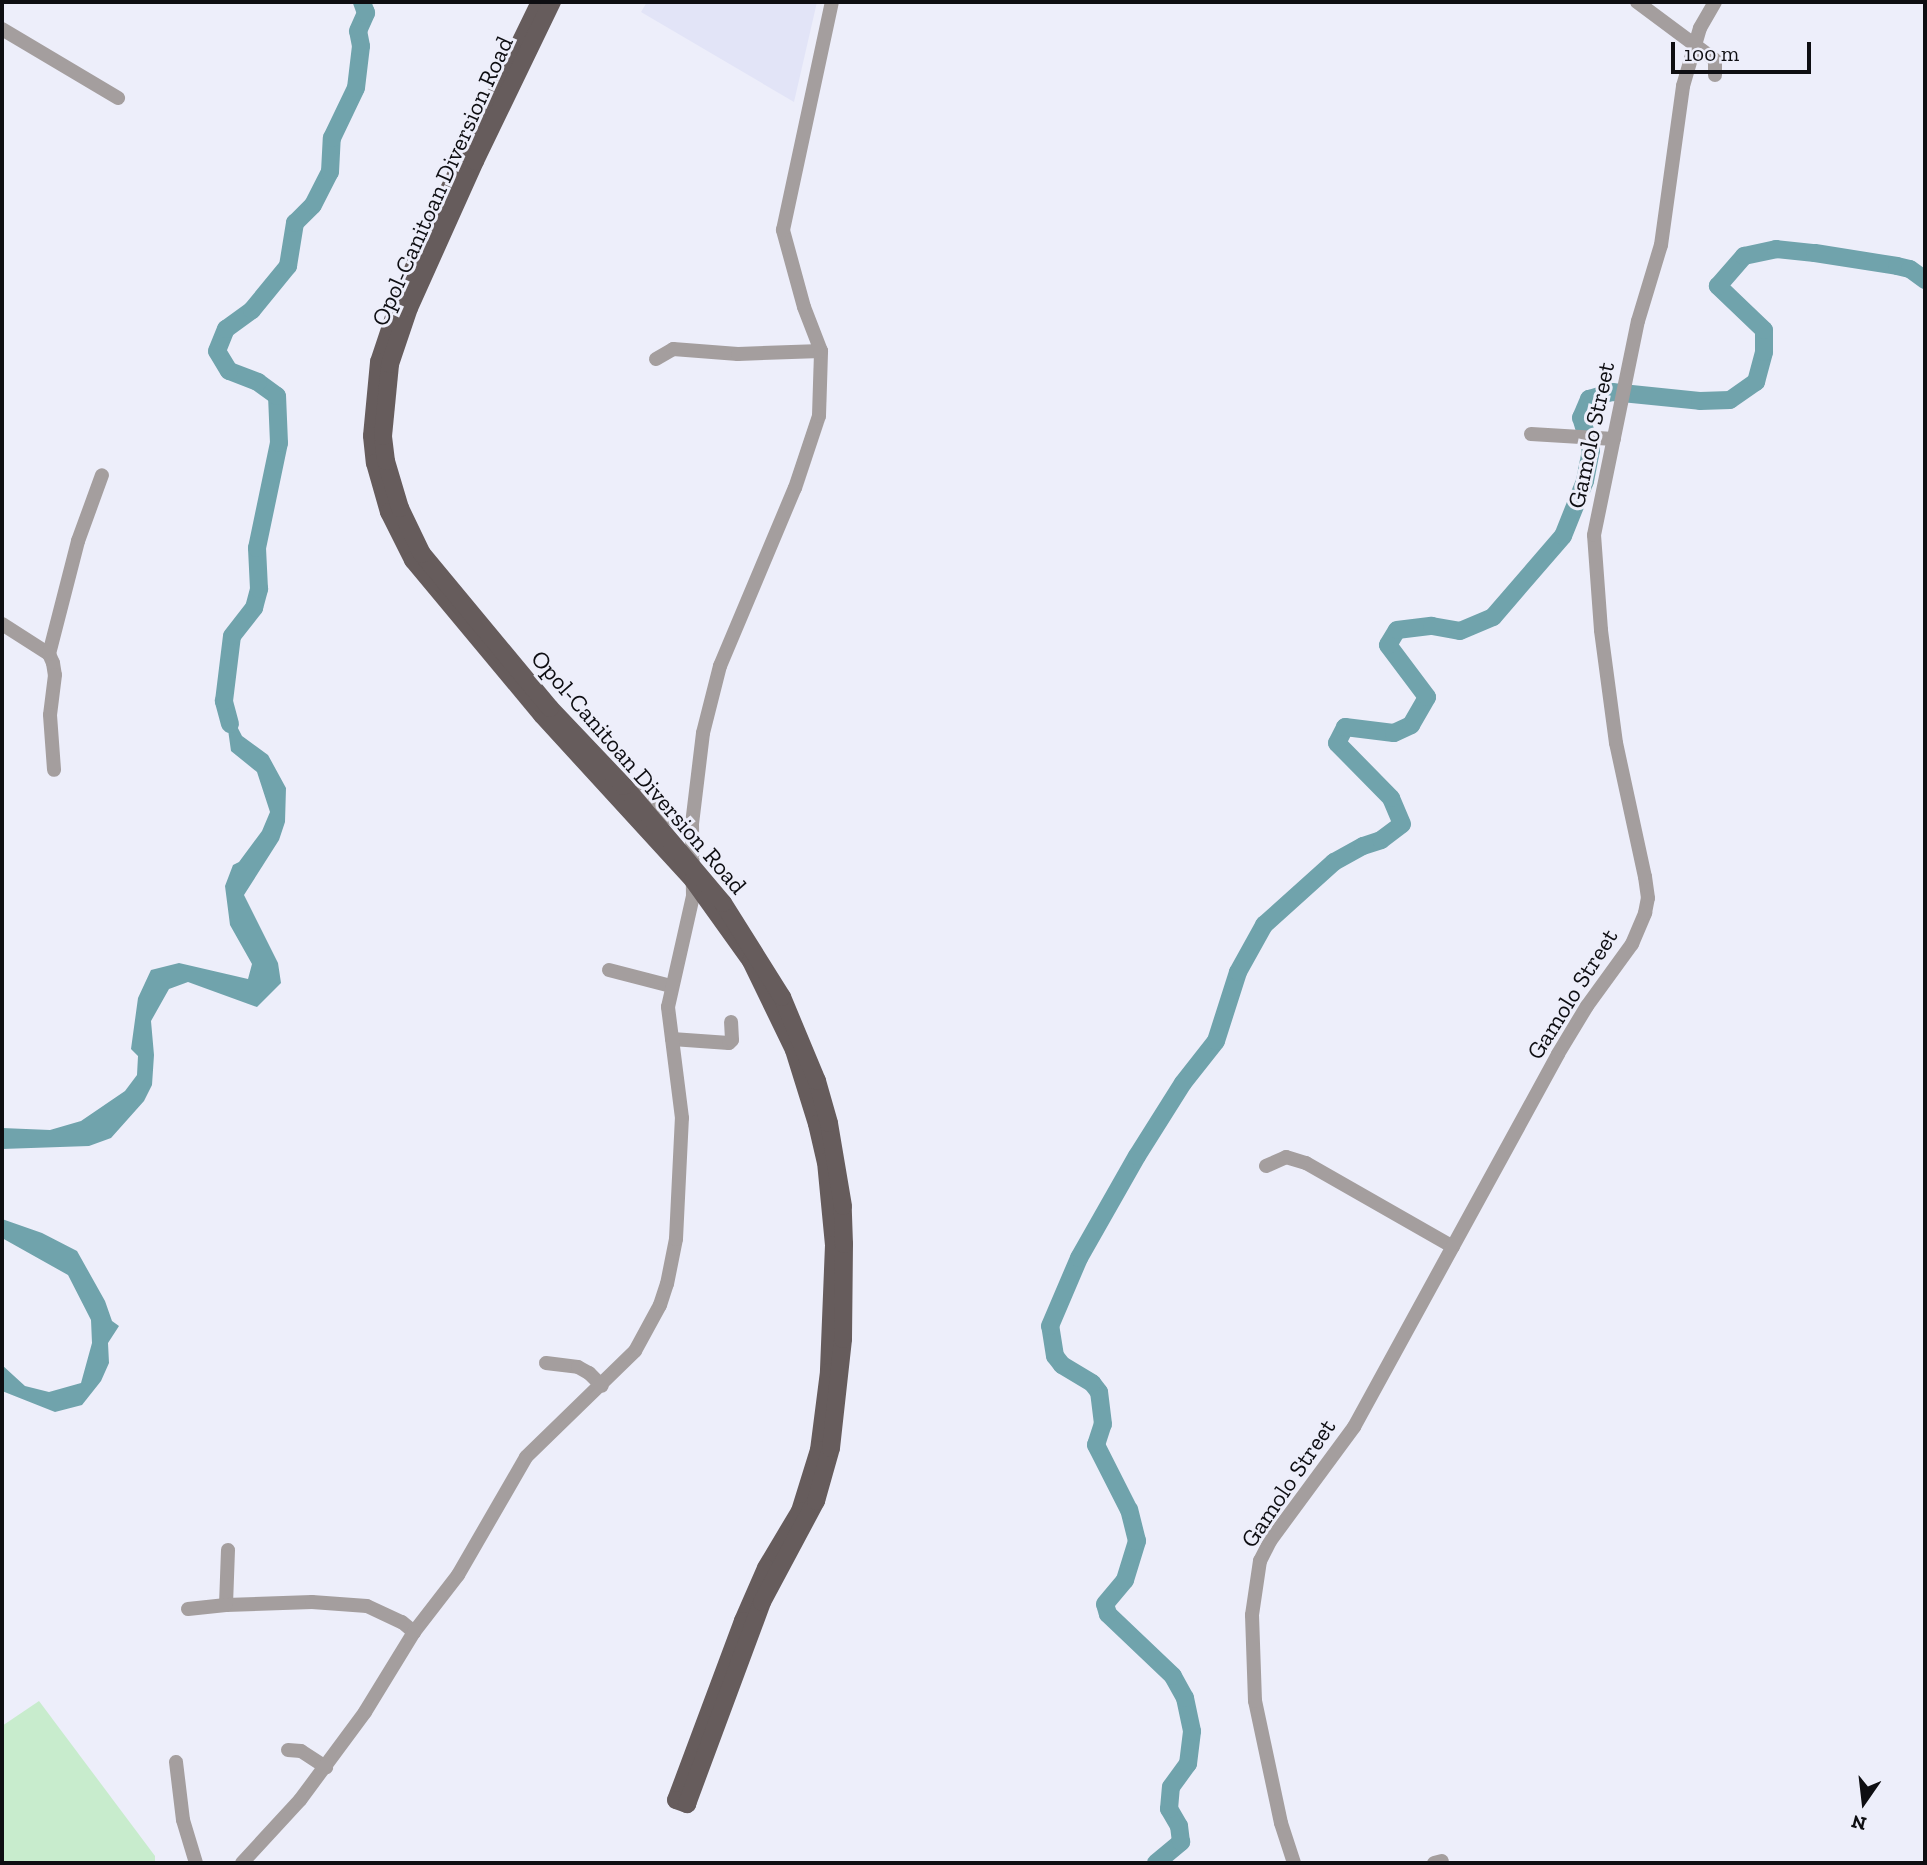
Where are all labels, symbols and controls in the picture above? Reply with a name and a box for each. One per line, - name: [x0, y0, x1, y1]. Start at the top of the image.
- scale bar: [1675, 28, 1815, 72]
- street label: Opol-Canitoan Diversion Road: [365, 32, 519, 330]
- text: 100 m: [1684, 41, 1739, 66]
- street label: Gamolo Street: [1561, 359, 1621, 511]
- street label: Opol-Canitoan Diversion Road: [525, 644, 753, 900]
- street label: Gamolo Street: [1520, 923, 1624, 1065]
- street label: Gamolo Street: [1235, 1413, 1341, 1553]
- north arrow: [1829, 1767, 1899, 1837]
- text: N: [1849, 1810, 1869, 1836]

